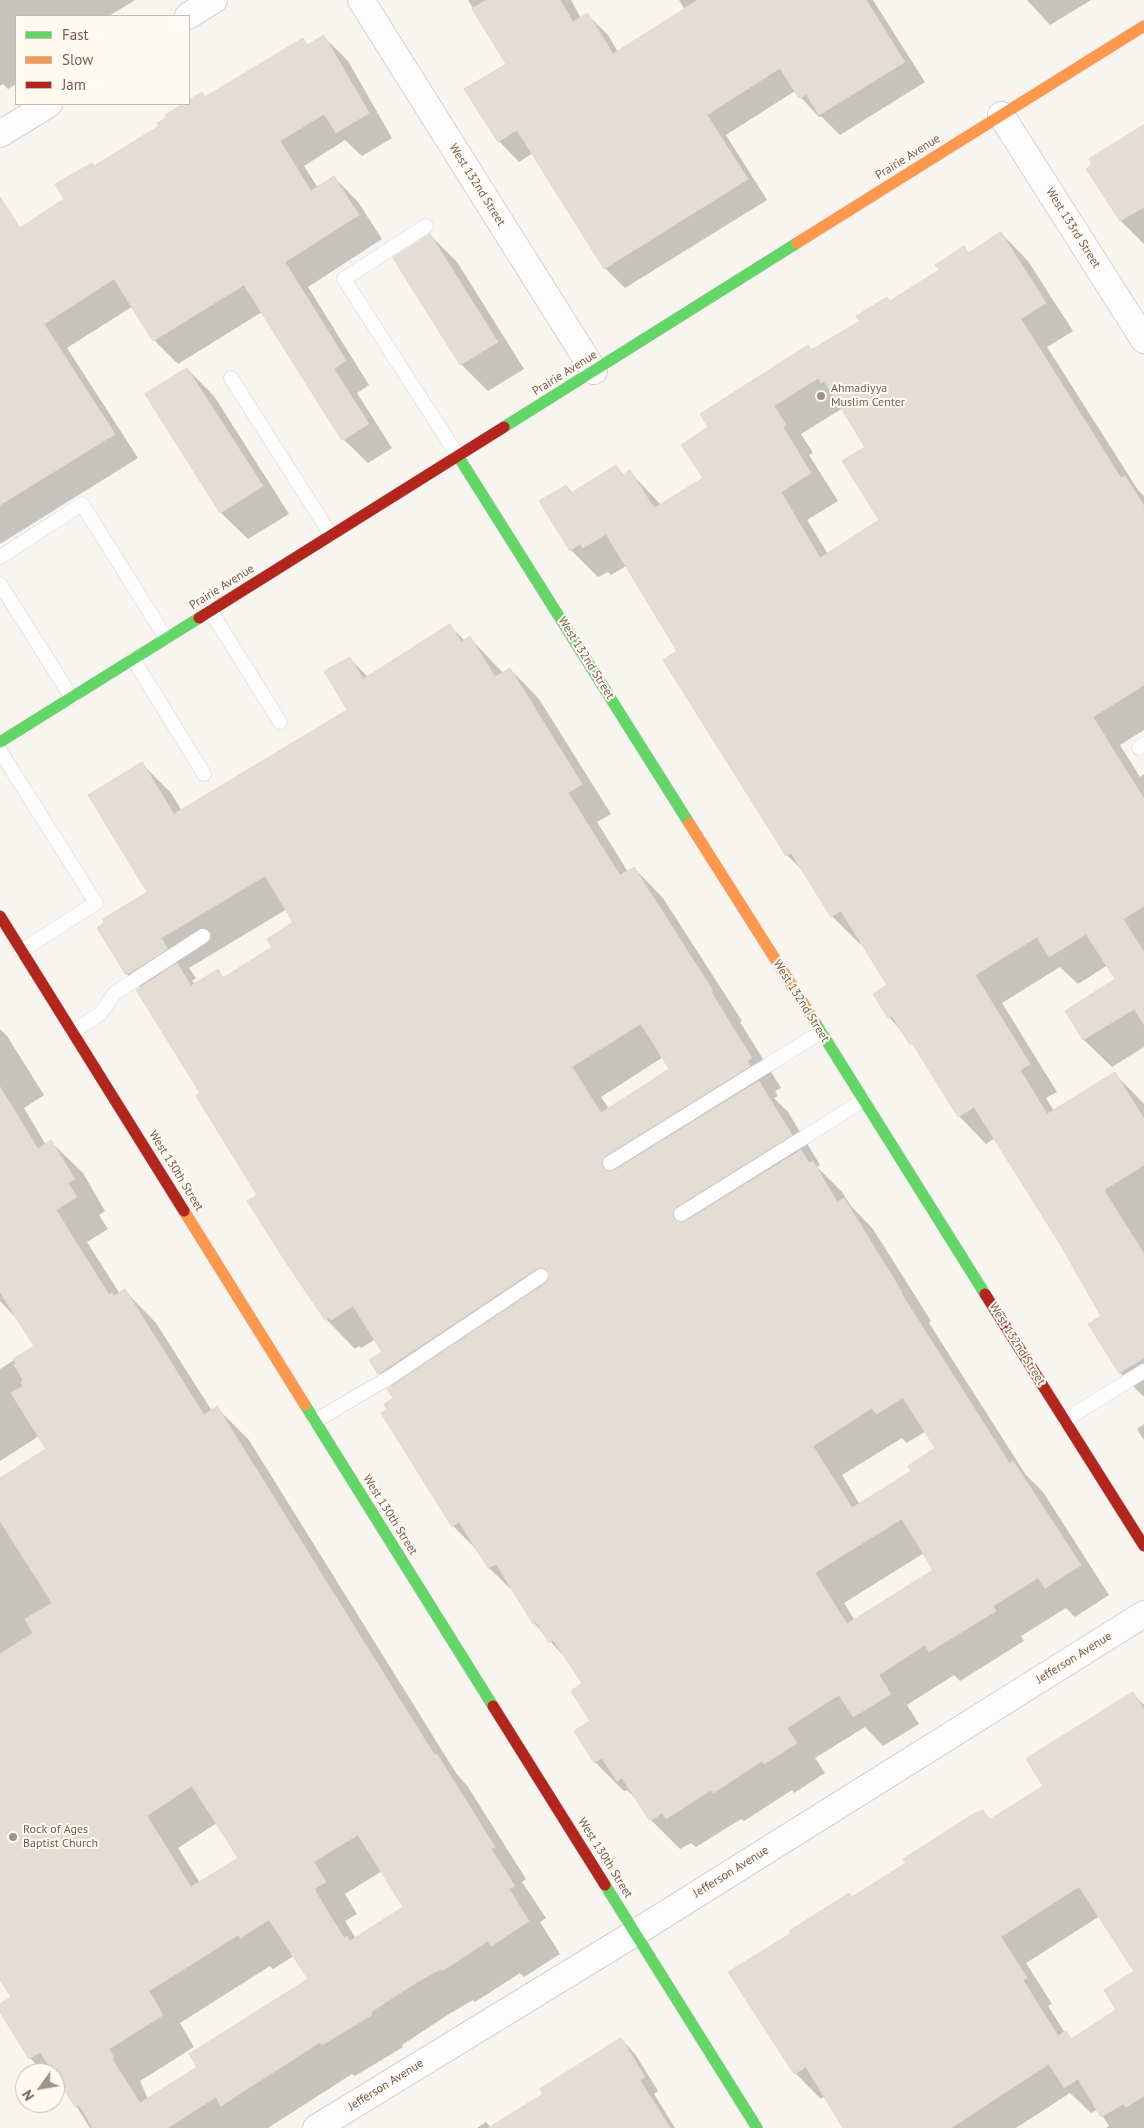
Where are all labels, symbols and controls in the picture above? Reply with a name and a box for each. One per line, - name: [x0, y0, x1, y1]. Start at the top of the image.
- legend: [15, 15, 190, 105]
- text: Fast: [62, 25, 89, 44]
- text: Slow: [62, 50, 93, 69]
- text: Jam: [62, 75, 86, 94]
- street label: Prairie Avenue: [873, 131, 943, 183]
- street label: West 132nd Street: [446, 141, 508, 229]
- street label: West 133rd Street: [1043, 185, 1103, 271]
- street label: Prairie Avenue: [530, 347, 600, 399]
- place label: Ahmadiyya Muslim Center: [831, 382, 905, 410]
- marker: Ahmadiyya Muslim Center: [815, 390, 827, 402]
- street label: Prairie Avenue: [187, 561, 257, 613]
- street label: West 132nd Street: [555, 614, 617, 702]
- street label: West 132nd Street: [770, 957, 832, 1045]
- street label: West 130th Street: [146, 1128, 206, 1214]
- street label: West 132nd Street: [986, 1300, 1048, 1388]
- street label: West 130th Street: [360, 1472, 420, 1558]
- street label: Jefferson Avenue: [1034, 1629, 1114, 1687]
- street label: West 130th Street: [575, 1815, 635, 1901]
- place label: Rock of Ages Baptist Church: [23, 1823, 98, 1851]
- marker: Rock of Ages Baptist Church: [7, 1831, 19, 1843]
- street label: Jefferson Avenue: [691, 1843, 771, 1901]
- street label: Jefferson Avenue: [346, 2056, 426, 2114]
- north arrow: [15, 2063, 65, 2113]
- text: N: [18, 2087, 38, 2104]

